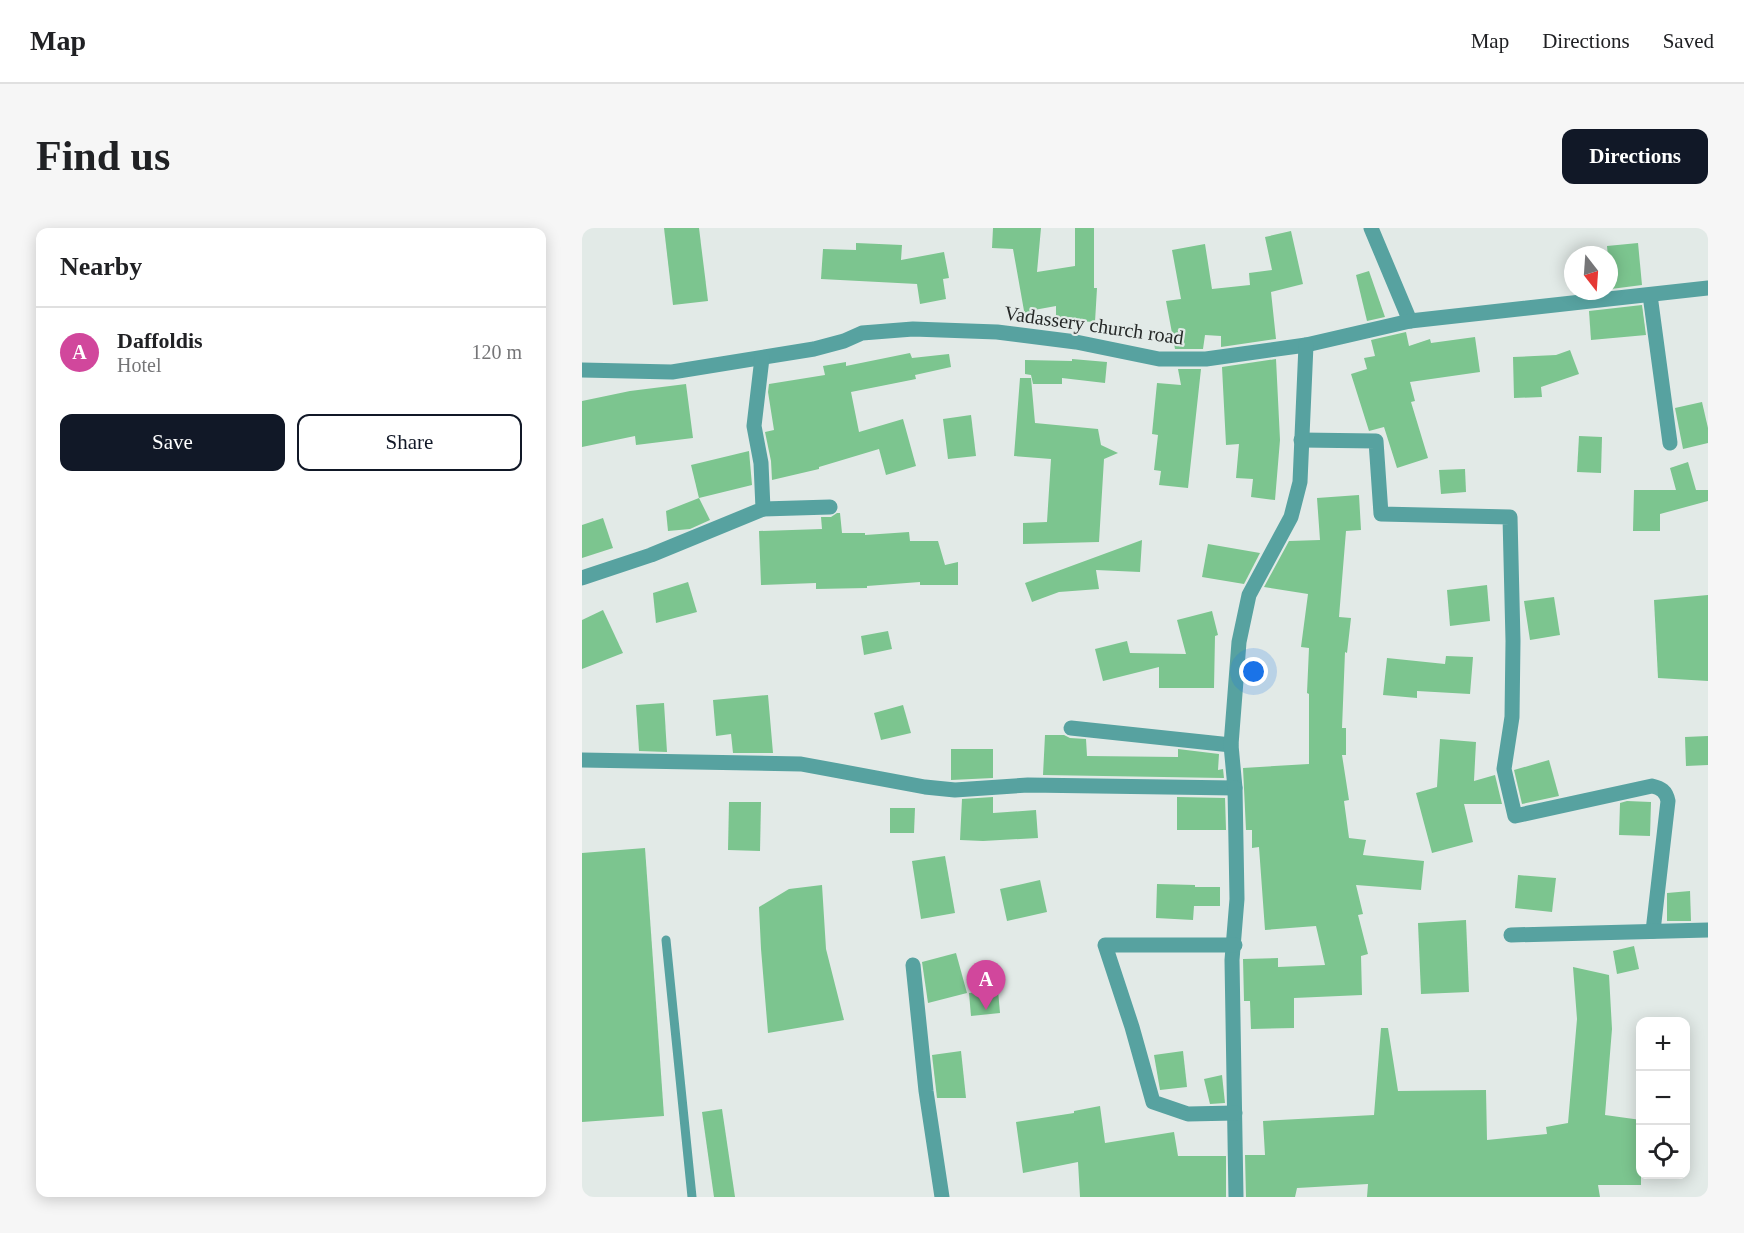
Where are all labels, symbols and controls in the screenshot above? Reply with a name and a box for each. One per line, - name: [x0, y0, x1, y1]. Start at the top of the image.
- text: Map: [30, 25, 86, 56]
- text: Map: [1471, 29, 1509, 53]
- text: Directions: [1542, 29, 1630, 53]
- text: Saved: [1663, 29, 1714, 53]
- button: Directions: [1562, 129, 1708, 184]
- text: Find us: [36, 133, 170, 179]
- north arrow: [1564, 246, 1618, 300]
- text: Nearby: [60, 252, 142, 281]
- street label: Vadassery church road: [1003, 302, 1185, 349]
- text: Daffoldis: [117, 328, 203, 353]
- text: A: [72, 341, 87, 363]
- text: 120 m: [471, 341, 522, 363]
- text: Hotel: [117, 354, 161, 376]
- button: Save: [60, 414, 285, 471]
- button: Share: [297, 414, 522, 471]
- your location: [1239, 657, 1268, 686]
- pin: A: [966, 960, 1006, 1010]
- map controls: [1636, 1017, 1690, 1179]
- button: +: [1636, 1017, 1690, 1071]
- button: −: [1636, 1071, 1690, 1125]
- button: locate: [1636, 1125, 1690, 1179]

